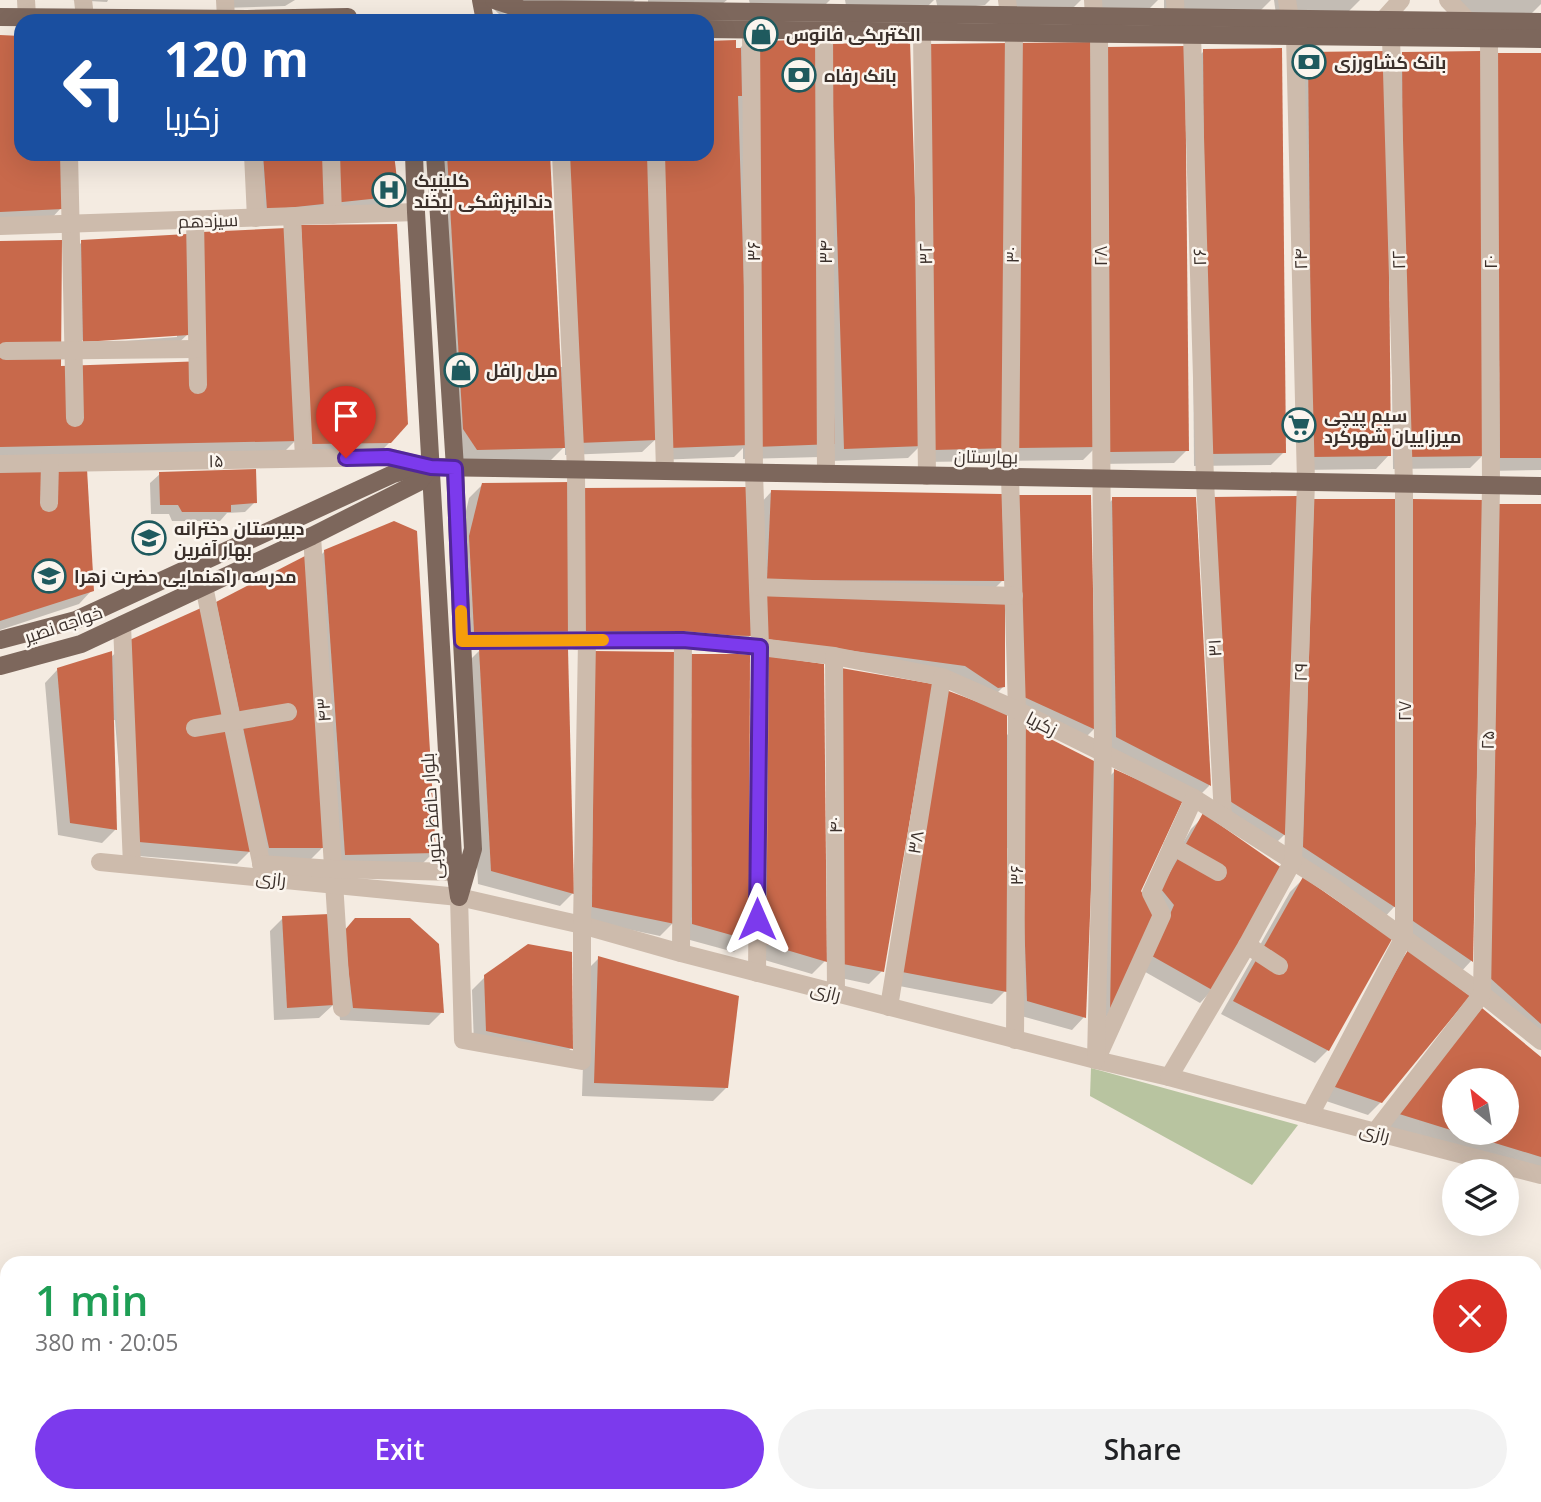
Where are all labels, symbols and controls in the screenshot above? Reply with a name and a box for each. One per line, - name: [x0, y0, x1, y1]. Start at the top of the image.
- shop icon: الکتریکی فانوس: [742, 15, 780, 53]
- place label: الکتریکی فانوس: [786, 22, 921, 46]
- text: 120 m: [164, 25, 309, 91]
- icon: left: [49, 42, 140, 133]
- bank icon: بانک کشاورزی: [1290, 43, 1328, 81]
- place label: بانک کشاورزی: [1334, 50, 1446, 74]
- bank icon: بانک رفاه: [780, 56, 818, 94]
- place label: بانک رفاه: [824, 63, 897, 87]
- text: زکریا: [164, 96, 220, 139]
- place label: کلینیک دندانپزشکی لبخند: [414, 168, 552, 214]
- hospital icon: کلینیک دندانپزشکی لبخند: [370, 171, 408, 209]
- street label: سیزدهم: [177, 207, 239, 234]
- street label: ۳۴: [813, 240, 837, 264]
- street label: ۳۶: [741, 241, 765, 261]
- street label: ۳۲: [913, 243, 937, 265]
- street label: ۳۰: [1000, 246, 1024, 264]
- street label: ۲۸: [1088, 246, 1112, 266]
- street label: ۲۶: [1187, 248, 1211, 266]
- street label: ۲۴: [1288, 248, 1312, 270]
- street label: ۲۲: [1386, 250, 1410, 270]
- street label: ۲۰: [1478, 255, 1502, 269]
- shop icon: مبل رافل: [442, 351, 480, 389]
- place label: مبل رافل: [486, 358, 558, 382]
- pin: [316, 386, 376, 458]
- icon: arrive: [327, 397, 365, 435]
- place label: سیم پیچی میرزاییان شهرکرد: [1324, 403, 1461, 448]
- supermarket icon: سیم پیچی میرزاییان شهرکرد: [1280, 406, 1318, 444]
- street label: بهارستان: [954, 443, 1018, 469]
- street label: ۱۵: [208, 448, 224, 472]
- place label: دبیرستان دخترانه بهار آفرین: [174, 516, 305, 561]
- school or university icon: دبیرستان دخترانه بهار آفرین: [130, 519, 168, 557]
- school or university icon: مدرسه راهنمایی حضرت زهرا: [30, 557, 68, 595]
- place label: مدرسه راهنمایی حضرت زهرا: [74, 564, 297, 588]
- street label: خواجه نصیر: [20, 599, 105, 649]
- street label: ۳۱: [1202, 639, 1226, 657]
- street label: ۲۹: [1288, 662, 1312, 682]
- street label: ۴۳: [310, 697, 336, 723]
- street label: ۲۷: [1392, 701, 1416, 721]
- street label: زکریا: [1023, 705, 1061, 741]
- street label: ۲۵: [1475, 730, 1499, 750]
- street label: بلوار حافظ جنوبی: [415, 752, 447, 880]
- street label: ۴۰: [823, 817, 847, 833]
- street label: ۳۸: [901, 829, 929, 855]
- street label: رازی: [255, 864, 287, 892]
- street label: ۳۶: [1004, 865, 1028, 885]
- position arrow: [720, 882, 794, 956]
- street label: رازی: [808, 976, 844, 1006]
- north arrow: [1442, 1068, 1519, 1144]
- map controls: [1442, 1068, 1519, 1236]
- street label: رازی: [1357, 1117, 1393, 1147]
- button: layers: [1442, 1159, 1519, 1236]
- text: 1 min: [35, 1271, 148, 1328]
- button: close: [1433, 1279, 1507, 1353]
- text: 380 m · 20:05: [35, 1326, 178, 1358]
- button: Exit: [35, 1409, 764, 1489]
- button: Share: [778, 1409, 1507, 1489]

